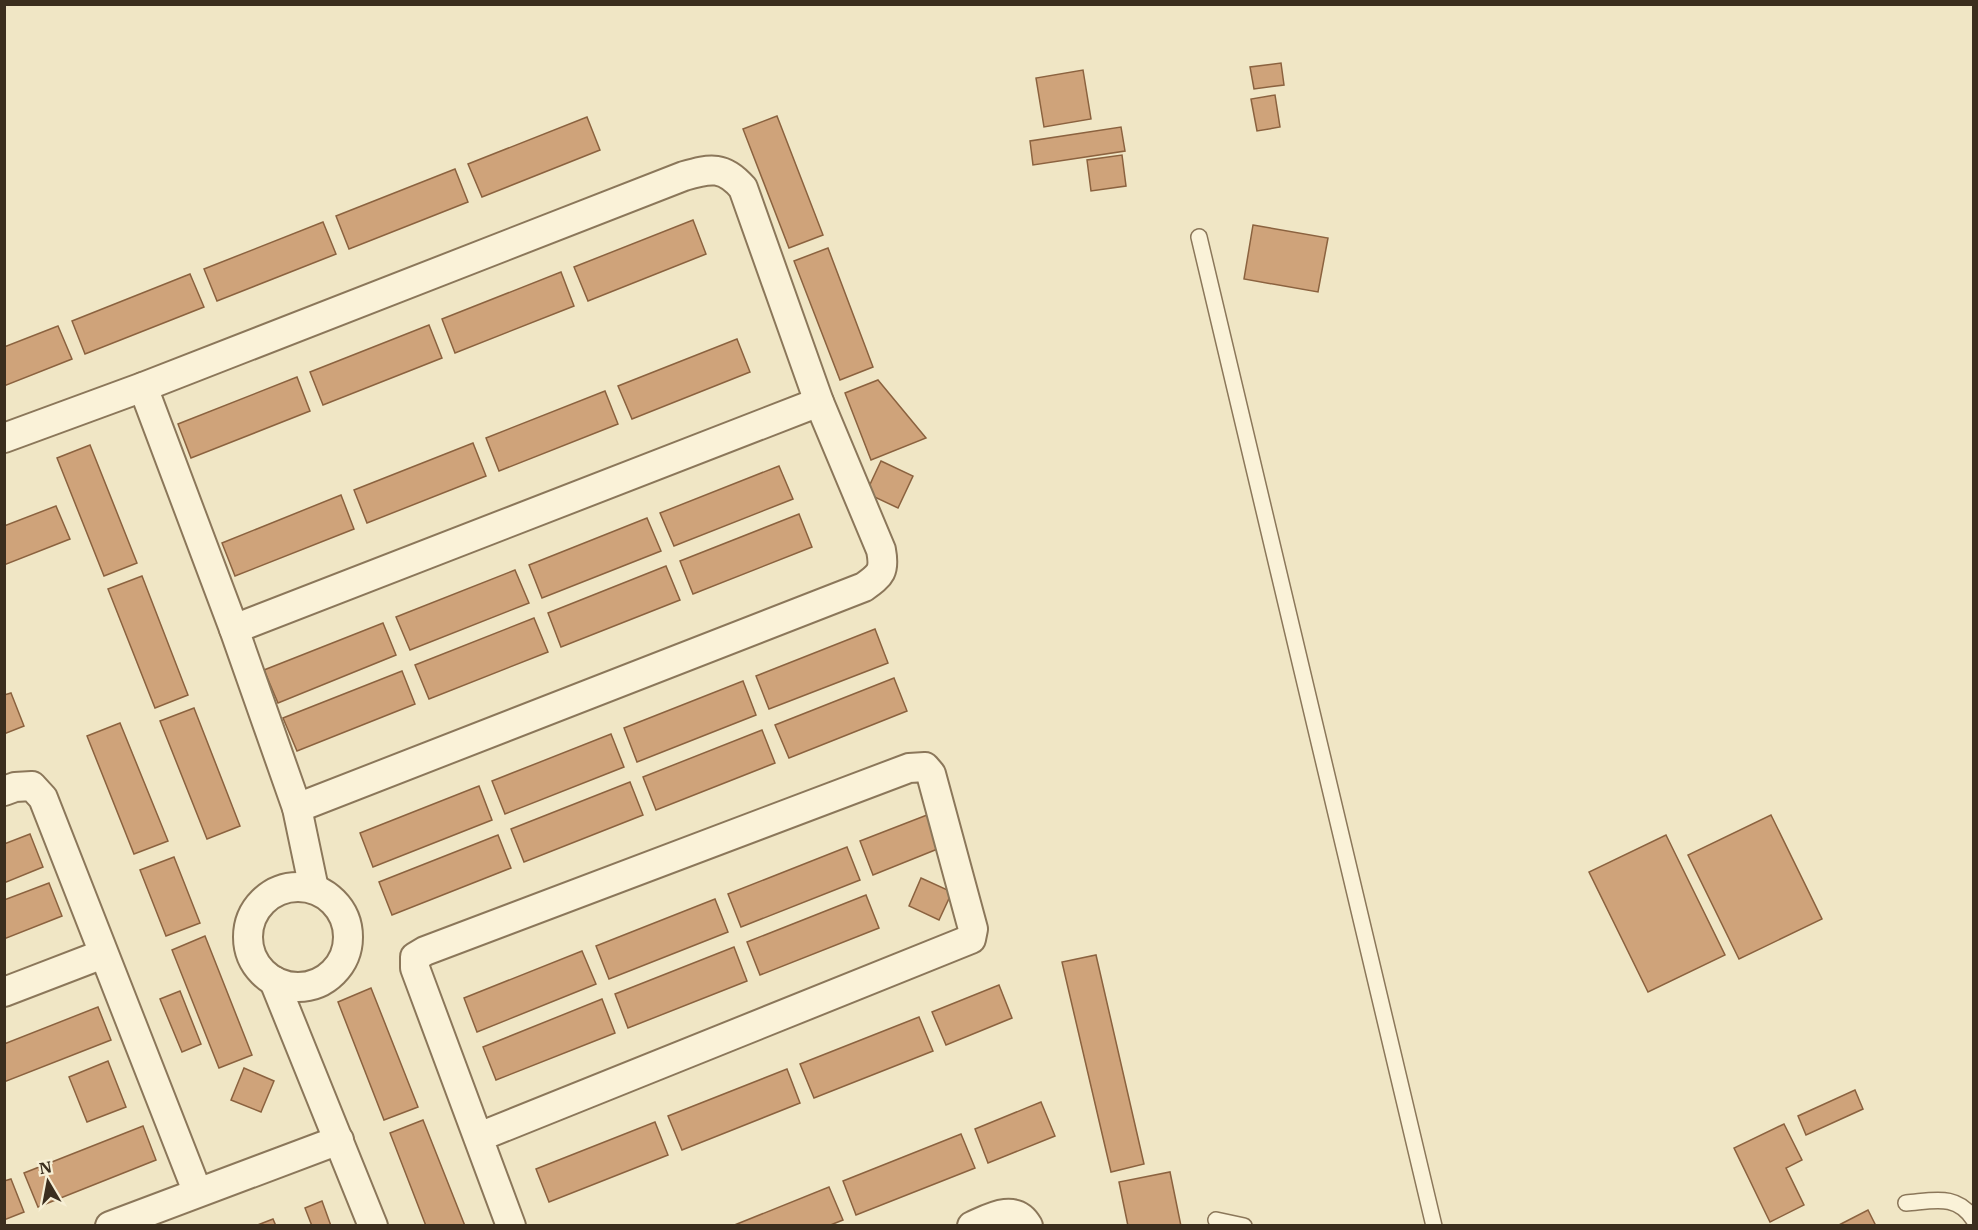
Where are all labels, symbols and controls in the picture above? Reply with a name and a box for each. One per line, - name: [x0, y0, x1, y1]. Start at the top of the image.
- north arrow: [18, 1152, 78, 1212]
- text: N: [37, 1156, 53, 1178]

